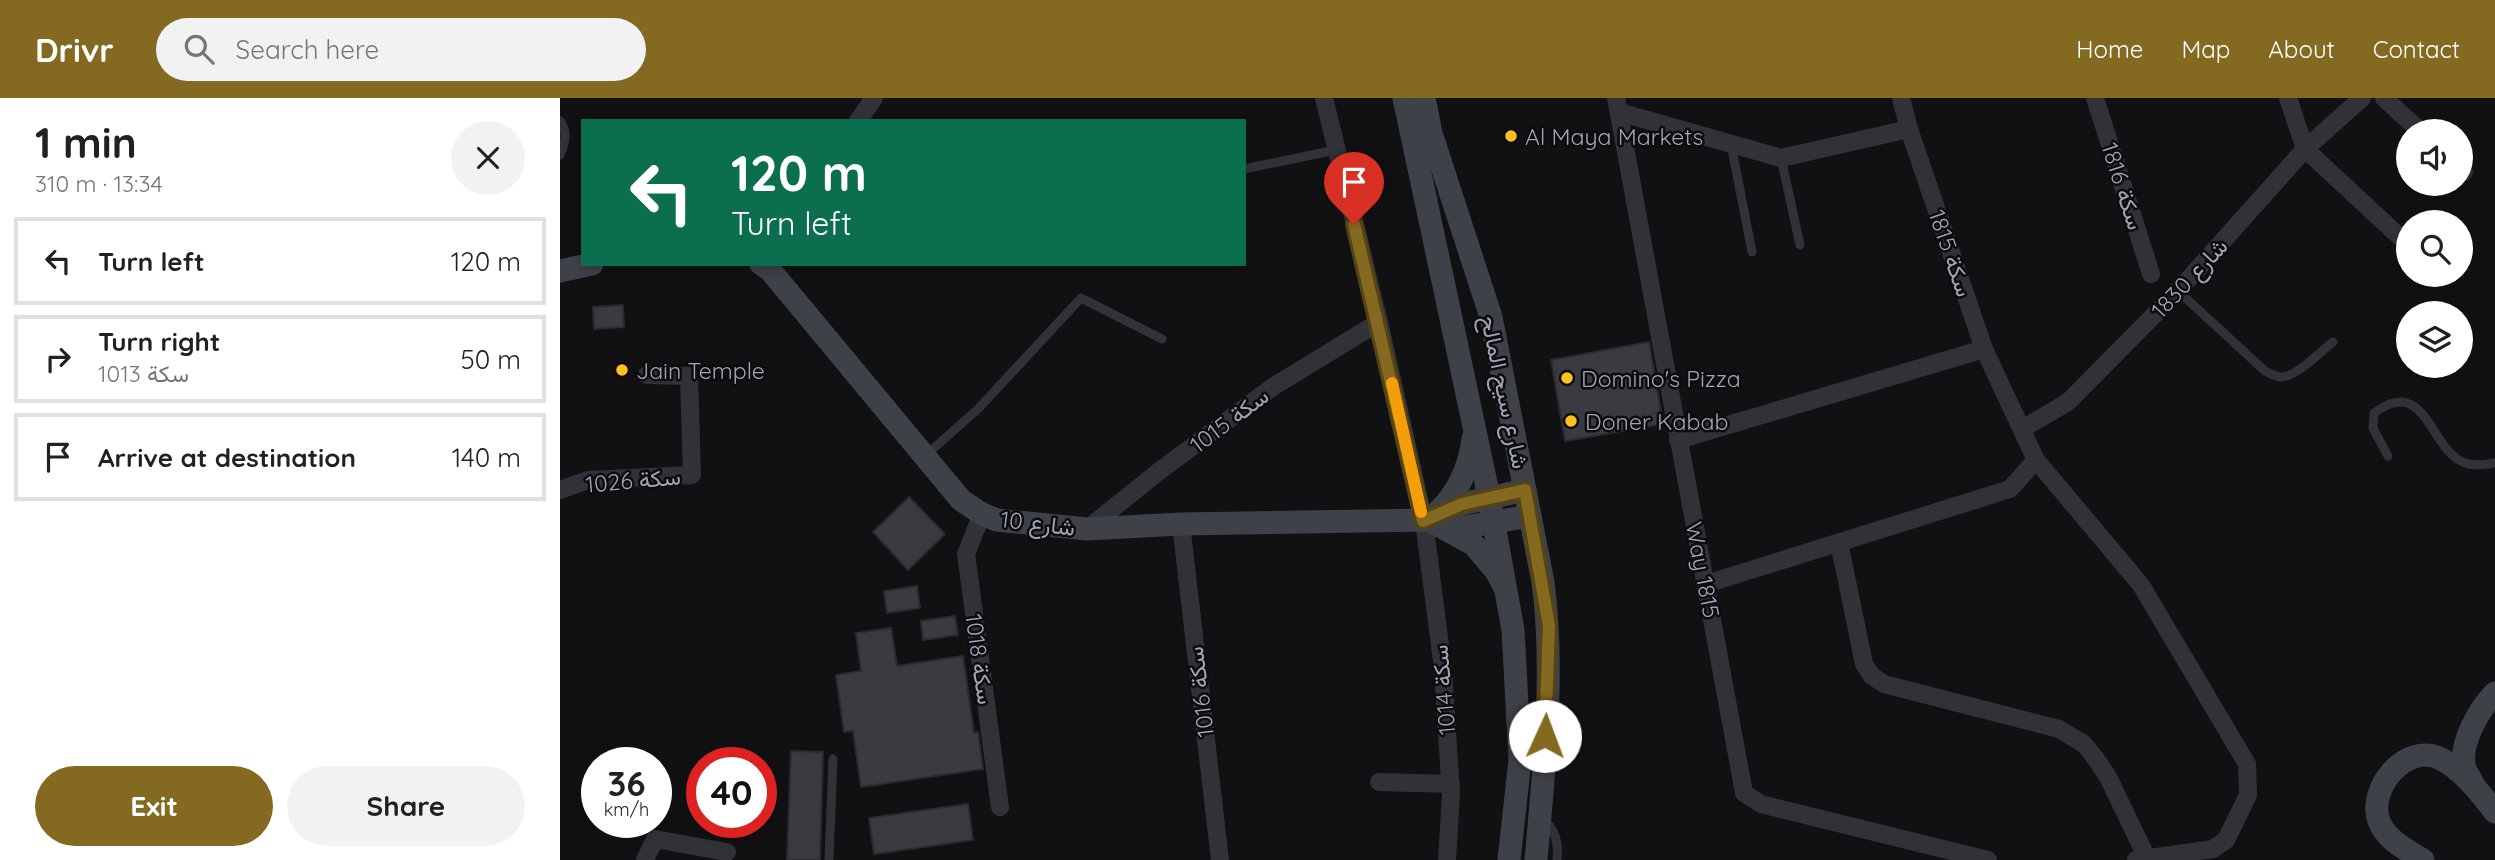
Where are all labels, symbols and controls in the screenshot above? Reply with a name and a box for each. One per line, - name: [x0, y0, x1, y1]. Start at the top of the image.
- search box: [156, 18, 646, 81]
- text: Drivr: [35, 29, 114, 70]
- icon: search: [180, 30, 218, 68]
- text: Search here: [236, 33, 379, 66]
- text: Home: [2076, 34, 2143, 64]
- text: Map: [2181, 34, 2230, 64]
- text: About: [2268, 34, 2335, 64]
- text: Contact: [2373, 34, 2460, 64]
- text: 1 min: [35, 116, 137, 169]
- map controls: [2396, 119, 2473, 378]
- button: sound: [2396, 119, 2473, 196]
- button: close: [451, 121, 525, 195]
- place label: Al Maya Markets: [1525, 122, 1703, 151]
- marker: Al Maya Markets: [1503, 128, 1519, 144]
- street label: سكة 1816: [2095, 139, 2151, 233]
- text: 120 m: [731, 142, 867, 203]
- icon: left: [616, 147, 707, 238]
- pin: [1324, 152, 1384, 224]
- icon: arrive: [1335, 163, 1373, 201]
- text: 310 m · 13:34: [35, 169, 163, 198]
- text: Turn left: [731, 203, 852, 243]
- street label: سكة 1815: [1923, 206, 1979, 300]
- button: search: [2396, 210, 2473, 287]
- street label: 1830 شارع: [2145, 232, 2235, 326]
- icon: left: [39, 242, 77, 280]
- text: Turn left: [98, 245, 205, 278]
- text: 120 m: [451, 245, 521, 278]
- button: layers: [2396, 301, 2473, 378]
- street label: شارع سيح المالح: [1473, 313, 1535, 472]
- text: Turn right: [98, 325, 220, 358]
- icon: right: [39, 340, 77, 378]
- text: 50 m: [461, 343, 521, 376]
- place label: Jain Temple: [636, 356, 765, 385]
- text: سكة 1013: [98, 359, 189, 388]
- marker: Jain Temple: [614, 362, 630, 378]
- place label: Domino's Pizza: [1581, 364, 1741, 393]
- marker: Domino's Pizza: [1559, 370, 1575, 386]
- street label: سكة 1015: [1184, 381, 1274, 459]
- place label: Doner Kabab: [1585, 407, 1728, 436]
- marker: Doner Kabab: [1563, 413, 1579, 429]
- icon: arrive: [39, 438, 77, 476]
- text: Arrive at destination: [98, 441, 356, 474]
- text: 140 m: [452, 441, 521, 474]
- street label: سكة 1026: [584, 461, 682, 499]
- street label: شارع 10: [999, 504, 1077, 544]
- street label: Way 1815: [1679, 519, 1727, 621]
- street label: سكة 1018: [959, 612, 1001, 706]
- street label: سكة 1014: [1425, 644, 1461, 736]
- street label: سكة 1016: [1180, 645, 1220, 739]
- position arrow: [1508, 699, 1582, 773]
- speed limit sign: 40: [686, 747, 777, 838]
- text: 36: [607, 761, 646, 805]
- button: Exit: [35, 766, 273, 846]
- button: Share: [287, 766, 525, 846]
- text: km/h: [604, 798, 649, 821]

